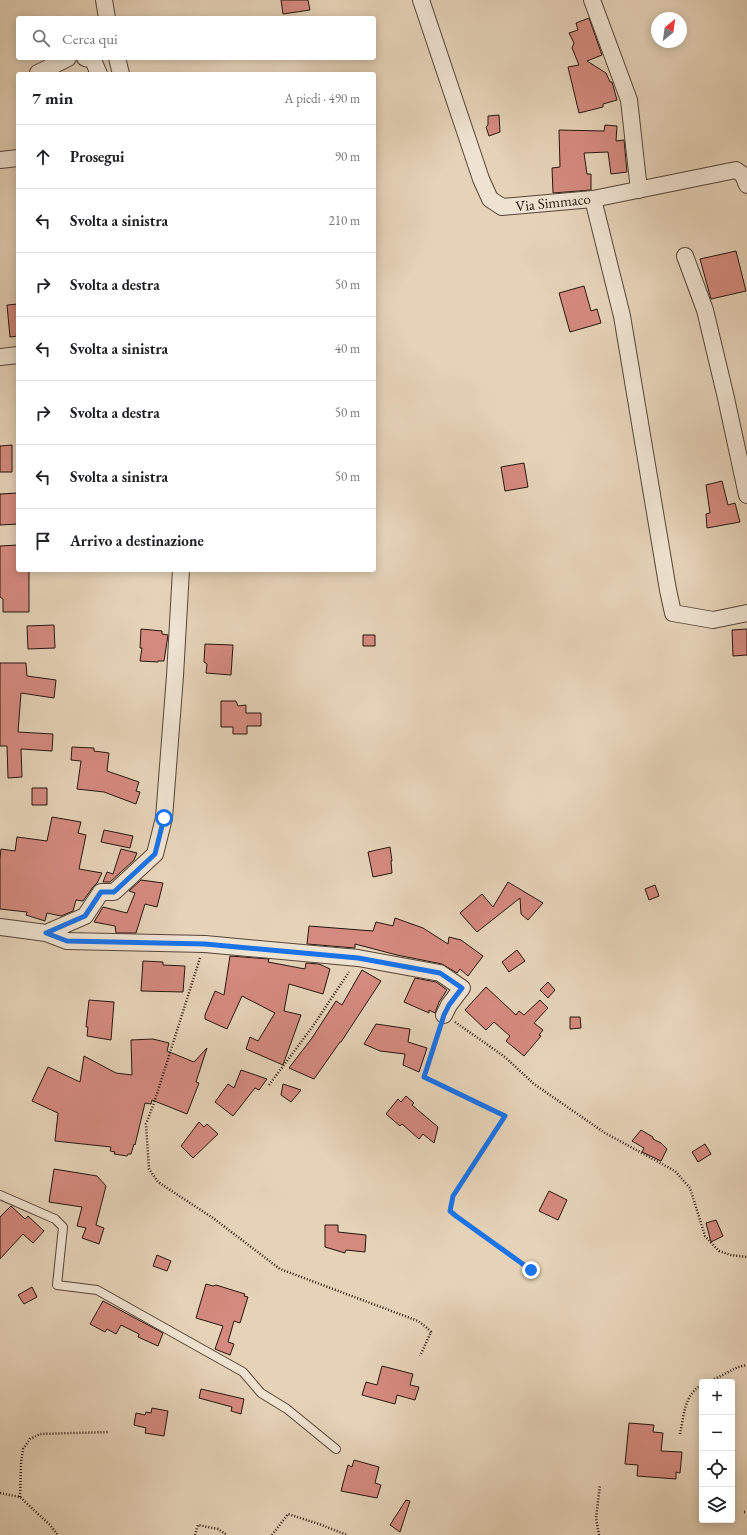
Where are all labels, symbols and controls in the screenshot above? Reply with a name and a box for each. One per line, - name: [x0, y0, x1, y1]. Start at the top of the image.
- north arrow: [651, 12, 687, 48]
- search box: [16, 16, 376, 60]
- icon: search: [30, 27, 52, 49]
- text: Cerca qui: [62, 29, 118, 48]
- text: 7 min: [32, 87, 73, 109]
- text: A piedi · 490 m: [285, 90, 360, 107]
- icon: ahead: [32, 146, 54, 168]
- text: Prosegui: [70, 147, 125, 166]
- text: 90 m: [335, 148, 360, 165]
- street label: Via Simmaco: [514, 189, 592, 215]
- icon: left: [32, 210, 54, 232]
- text: Svolta a sinistra: [70, 211, 168, 230]
- text: 210 m: [329, 212, 360, 229]
- icon: right: [32, 274, 54, 296]
- text: Svolta a destra: [70, 275, 160, 294]
- text: 50 m: [335, 276, 360, 293]
- icon: left: [32, 338, 54, 360]
- text: Svolta a sinistra: [70, 339, 168, 358]
- text: 40 m: [335, 340, 360, 357]
- icon: right: [32, 402, 54, 424]
- text: Svolta a destra: [70, 403, 160, 422]
- text: 50 m: [335, 404, 360, 421]
- icon: left: [32, 466, 54, 488]
- text: Svolta a sinistra: [70, 467, 168, 486]
- text: 50 m: [335, 468, 360, 485]
- icon: arrive: [32, 530, 54, 552]
- text: Arrivo a destinazione: [70, 531, 204, 550]
- route start: [155, 809, 173, 827]
- route end: [522, 1261, 540, 1279]
- map controls: [699, 1379, 735, 1523]
- button: +: [699, 1379, 735, 1415]
- button: −: [699, 1415, 735, 1451]
- button: locate: [699, 1451, 735, 1487]
- button: layers: [699, 1487, 735, 1523]

